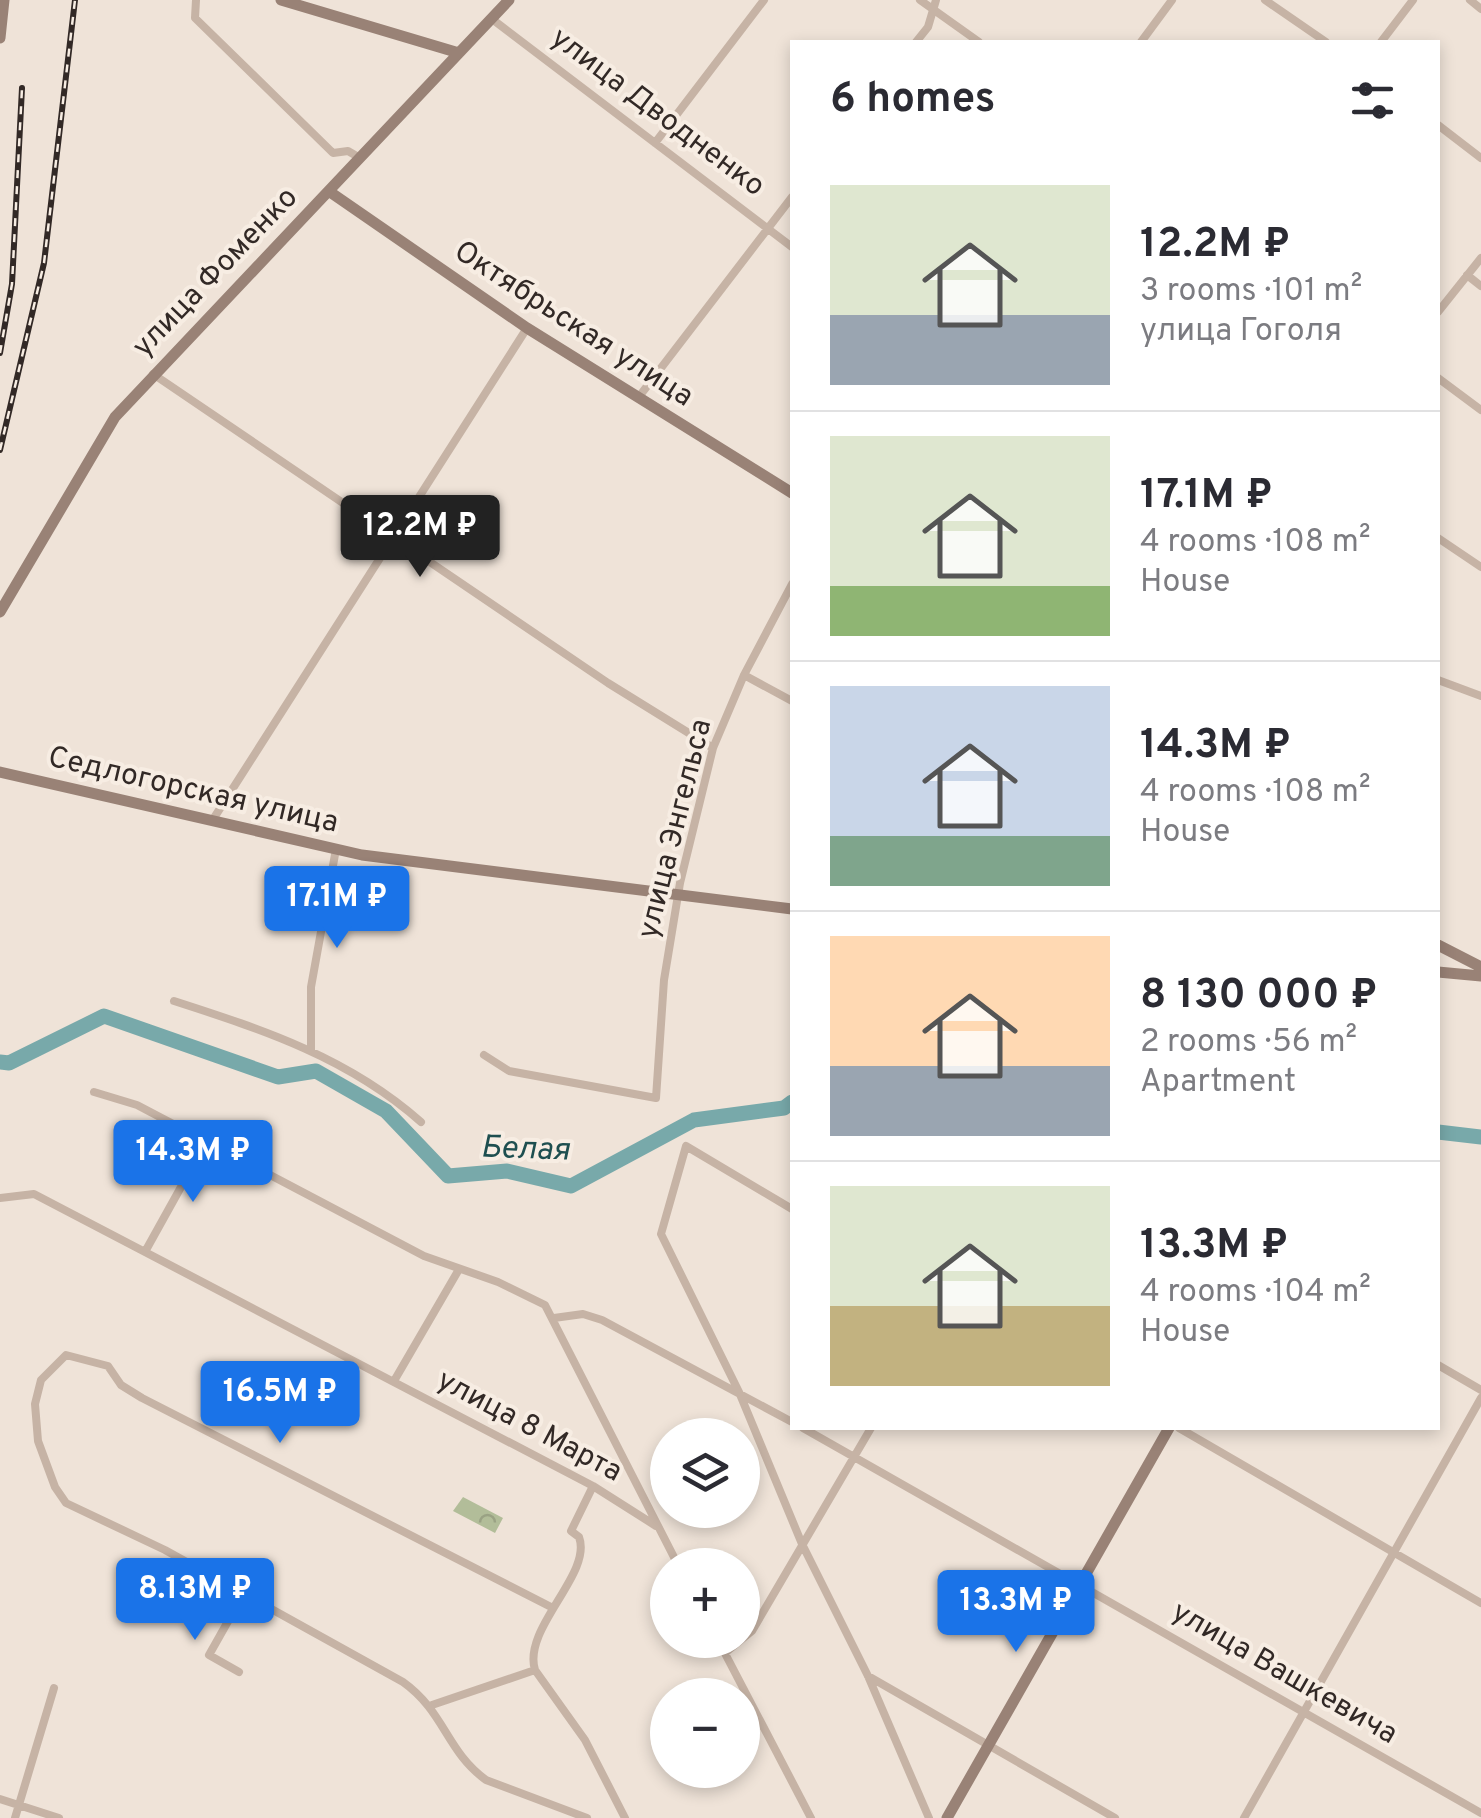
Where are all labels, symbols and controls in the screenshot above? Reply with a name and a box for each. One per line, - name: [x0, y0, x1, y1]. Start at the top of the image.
- street label: улица Дводненко: [543, 20, 771, 206]
- icon: filters: [1345, 73, 1400, 128]
- text: 6 homes: [830, 74, 995, 127]
- street label: улица Фоменко: [125, 180, 307, 366]
- text: 12.2M ₽: [1140, 219, 1290, 272]
- icon: home: [910, 225, 1030, 345]
- street label: Октябрьская улица: [446, 234, 700, 416]
- text: 3 rooms · 101 m²: [1140, 272, 1362, 312]
- text: улица Гоголя: [1140, 312, 1342, 352]
- text: 17.1M ₽: [1140, 470, 1273, 523]
- icon: home: [910, 476, 1030, 596]
- pin: 12.2M ₽: [328, 495, 512, 580]
- text: 12.2M ₽: [363, 507, 477, 547]
- text: 4 rooms · 108 m²: [1140, 523, 1371, 563]
- text: House: [1140, 563, 1230, 603]
- street label: улица Энгельса: [631, 715, 721, 943]
- text: 14.3M ₽: [1140, 720, 1291, 773]
- icon: home: [910, 726, 1030, 846]
- street label: Седлогорская улица: [44, 740, 342, 842]
- text: 4 rooms · 108 m²: [1140, 773, 1371, 813]
- text: House: [1140, 813, 1230, 853]
- pin: 17.1M ₽: [245, 866, 429, 951]
- text: 17.1M ₽: [286, 878, 388, 918]
- text: 8 130 000 ₽: [1140, 970, 1378, 1023]
- icon: home: [910, 976, 1030, 1096]
- text: 2 rooms · 56 m²: [1140, 1023, 1357, 1063]
- text: Apartment: [1140, 1063, 1296, 1103]
- pin: 14.3M ₽: [101, 1120, 285, 1205]
- water label: Белая: [480, 1128, 571, 1172]
- text: 14.3M ₽: [135, 1132, 251, 1172]
- text: 13.3M ₽: [1140, 1220, 1288, 1273]
- icon: home: [910, 1226, 1030, 1346]
- text: 4 rooms · 104 m²: [1140, 1273, 1371, 1313]
- text: House: [1140, 1313, 1230, 1353]
- pin: 16.5M ₽: [188, 1361, 372, 1446]
- street label: улица 8 Марта: [430, 1363, 628, 1491]
- text: 16.5M ₽: [223, 1373, 337, 1413]
- map controls: [650, 1418, 760, 1788]
- button: layers: [650, 1418, 760, 1528]
- button: +: [650, 1548, 760, 1658]
- pin: 8.13M ₽: [103, 1558, 287, 1643]
- text: 8.13M ₽: [138, 1570, 252, 1610]
- pin: 13.3M ₽: [924, 1570, 1108, 1655]
- text: 13.3M ₽: [959, 1582, 1073, 1622]
- street label: улица Вашкевича: [1164, 1594, 1404, 1754]
- button: −: [650, 1678, 760, 1788]

